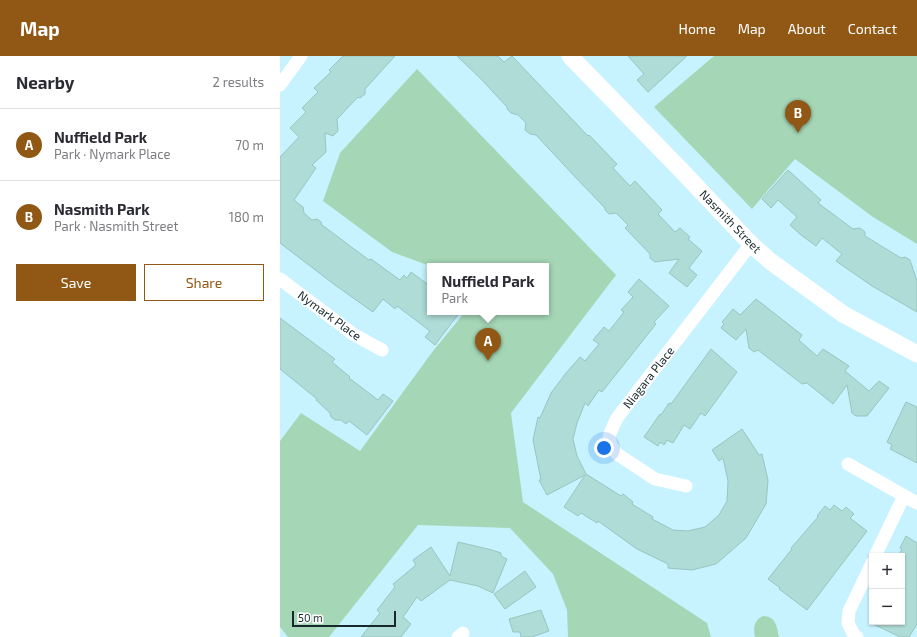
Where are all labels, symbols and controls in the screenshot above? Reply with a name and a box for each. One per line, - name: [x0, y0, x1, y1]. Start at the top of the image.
- text: Map: [20, 17, 60, 40]
- text: Home: [679, 20, 716, 37]
- text: Map: [738, 20, 766, 37]
- text: About: [788, 20, 826, 37]
- text: Contact: [848, 20, 897, 37]
- text: Nearby: [16, 72, 74, 92]
- text: 2 results: [212, 74, 264, 90]
- pin: B: [785, 100, 811, 133]
- text: Nuffield Park: [54, 128, 147, 146]
- text: A: [25, 137, 33, 153]
- text: 70 m: [235, 137, 264, 153]
- text: Park · Nymark Place: [54, 146, 170, 162]
- street label: Nasmith Street: [697, 187, 765, 256]
- text: Nasmith Park: [54, 200, 150, 218]
- text: B: [25, 209, 33, 225]
- text: 180 m: [229, 209, 264, 225]
- text: Park · Nasmith Street: [54, 218, 178, 234]
- popup: [427, 263, 549, 315]
- button: Save: [16, 264, 136, 301]
- button: Share: [144, 264, 264, 301]
- text: Nuffield Park: [441, 272, 535, 290]
- street label: Nymark Place: [296, 287, 364, 343]
- text: Park: [441, 290, 468, 306]
- pin: A: [475, 328, 501, 361]
- street label: Niagara Place: [619, 343, 677, 411]
- your location: [594, 438, 614, 458]
- map controls: [869, 553, 905, 625]
- button: +: [869, 553, 905, 589]
- button: −: [869, 589, 905, 625]
- scale bar: [292, 609, 396, 628]
- text: 50 m: [298, 611, 323, 624]

